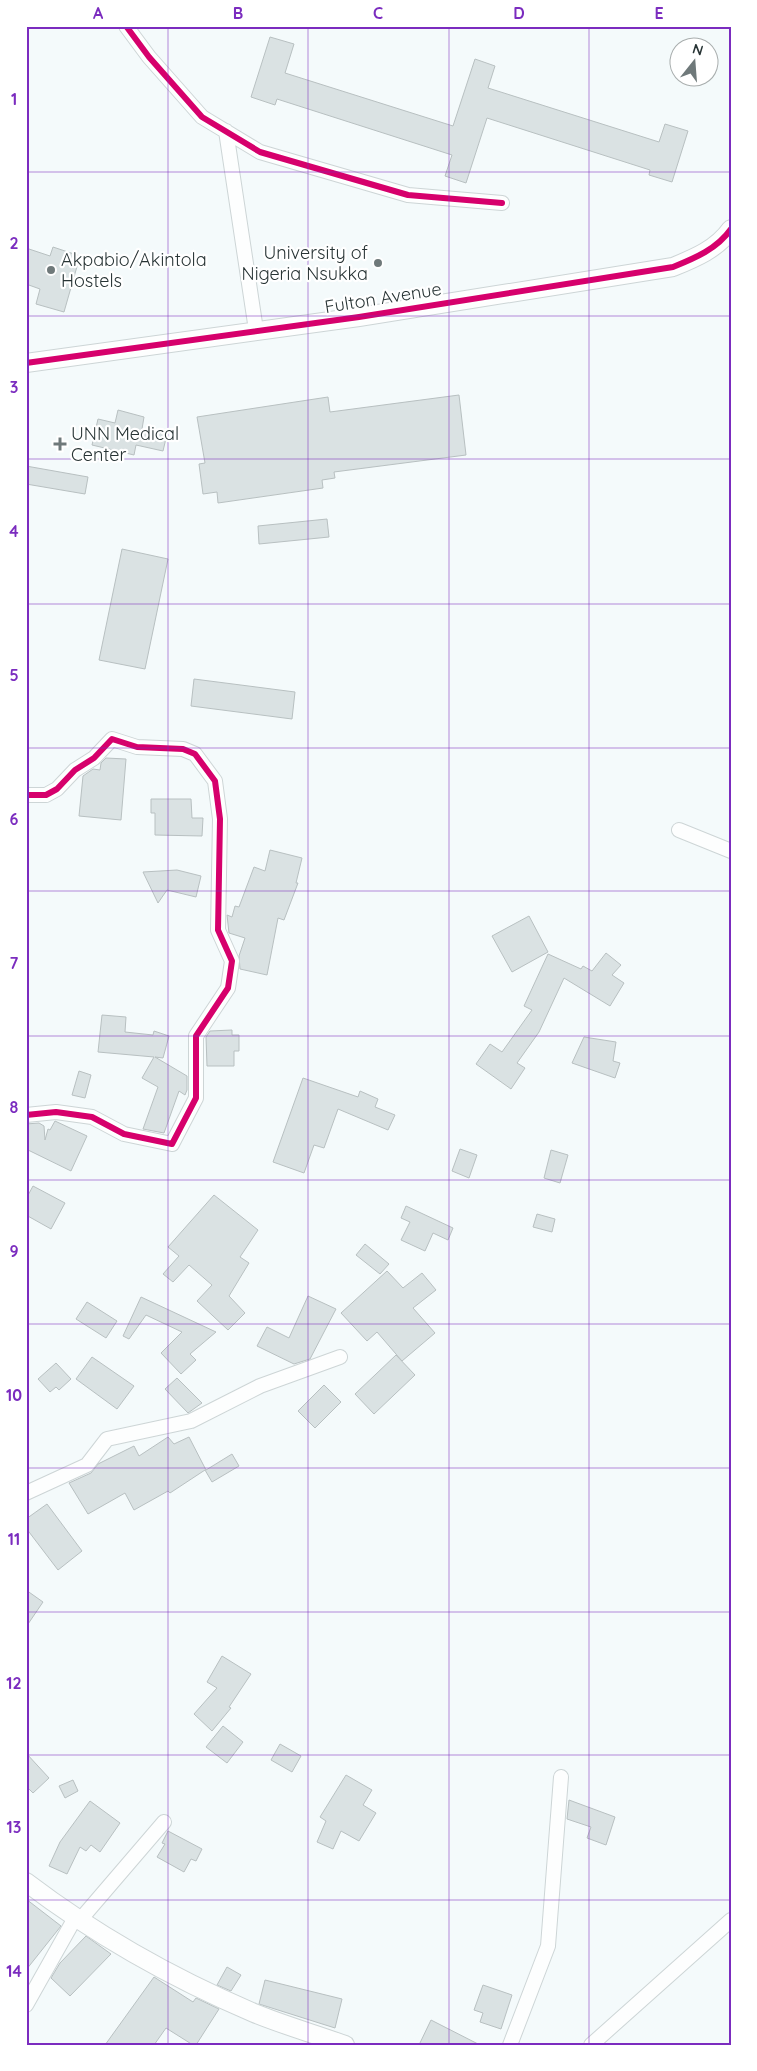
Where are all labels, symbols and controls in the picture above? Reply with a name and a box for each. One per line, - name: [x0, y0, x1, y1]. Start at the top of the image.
- text: A: [93, 3, 104, 23]
- text: B: [233, 3, 243, 23]
- text: C: [373, 3, 383, 23]
- text: D: [513, 3, 525, 23]
- text: E: [654, 3, 664, 23]
- north arrow: [670, 38, 720, 88]
- text: N: [690, 39, 705, 60]
- text: 1: [11, 89, 17, 109]
- text: 2: [9, 233, 19, 253]
- place label: University of Nigeria Nsukka: [242, 241, 369, 285]
- place label: Akpabio/Akintola Hostels: [61, 248, 207, 292]
- marker: University of Nigeria Nsukka: [372, 257, 384, 269]
- marker: Akpabio/Akintola Hostels: [45, 264, 57, 276]
- street label: Fulton Avenue: [323, 277, 443, 318]
- text: 3: [10, 377, 18, 397]
- place label: UNN Medical Center: [71, 422, 179, 466]
- marker: UNN Medical Center: [53, 437, 67, 451]
- text: 4: [9, 521, 19, 541]
- text: 5: [9, 665, 19, 685]
- text: 6: [10, 809, 19, 829]
- text: 7: [10, 953, 19, 973]
- text: 8: [10, 1097, 19, 1117]
- text: 9: [9, 1241, 19, 1261]
- text: 10: [6, 1385, 22, 1405]
- text: 11: [8, 1529, 20, 1549]
- text: 12: [6, 1673, 22, 1693]
- text: 13: [7, 1817, 21, 1837]
- text: 14: [6, 1961, 22, 1981]

